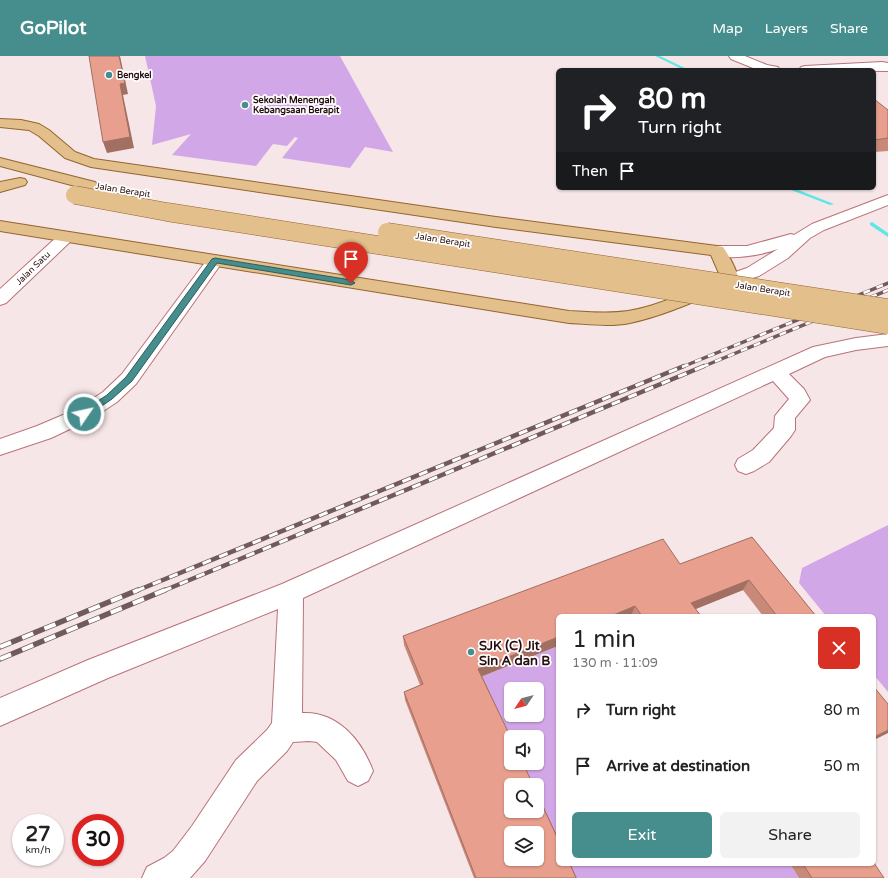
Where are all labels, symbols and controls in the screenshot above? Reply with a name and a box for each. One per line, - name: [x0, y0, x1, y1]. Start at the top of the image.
- text: GoPilot: [20, 17, 86, 39]
- text: Map: [713, 20, 743, 37]
- text: Layers: [765, 20, 808, 37]
- text: Share: [830, 20, 868, 37]
- marker: Bengkel: [104, 70, 114, 80]
- place label: Bengkel: [117, 70, 152, 81]
- text: 80 m: [638, 82, 706, 116]
- icon: right: [572, 84, 624, 136]
- place label: Sekolah Menengah Kebangsaan Berapit: [253, 95, 340, 116]
- marker: Sekolah Menengah Kebangsaan Berapit: [240, 100, 250, 110]
- text: Turn right: [638, 116, 722, 138]
- icon: arrive: [616, 160, 638, 182]
- text: Then: [572, 162, 608, 180]
- street label: Jalan Berapit: [95, 181, 152, 200]
- street label: Jalan Berapit: [415, 231, 472, 250]
- pin: [334, 242, 368, 283]
- icon: arrive: [340, 248, 362, 270]
- street label: Jalan Satu: [14, 249, 53, 288]
- street label: Jalan Berapit: [735, 280, 792, 299]
- position arrow: [63, 393, 105, 435]
- text: 1 min: [572, 625, 636, 654]
- button: close: [818, 627, 860, 669]
- place label: SJK (C) Jit Sin A dan B: [479, 638, 550, 669]
- marker: SJK (C) Jit Sin A dan B: [466, 647, 476, 657]
- text: 130 m · 11:09: [572, 655, 658, 671]
- north arrow: [504, 682, 544, 722]
- map controls: [504, 682, 544, 866]
- icon: right: [572, 699, 594, 721]
- text: Turn right: [606, 701, 676, 719]
- text: 80 m: [823, 701, 860, 719]
- button: sound: [504, 730, 544, 770]
- icon: arrive: [572, 755, 594, 777]
- text: Arrive at destination: [606, 757, 750, 775]
- text: 50 m: [823, 757, 860, 775]
- button: search: [504, 778, 544, 818]
- button: Exit: [572, 812, 712, 858]
- button: Share: [720, 812, 860, 858]
- speed limit sign: 30: [72, 814, 124, 866]
- text: 27: [25, 823, 51, 847]
- button: layers: [504, 826, 544, 866]
- text: km/h: [25, 844, 51, 856]

